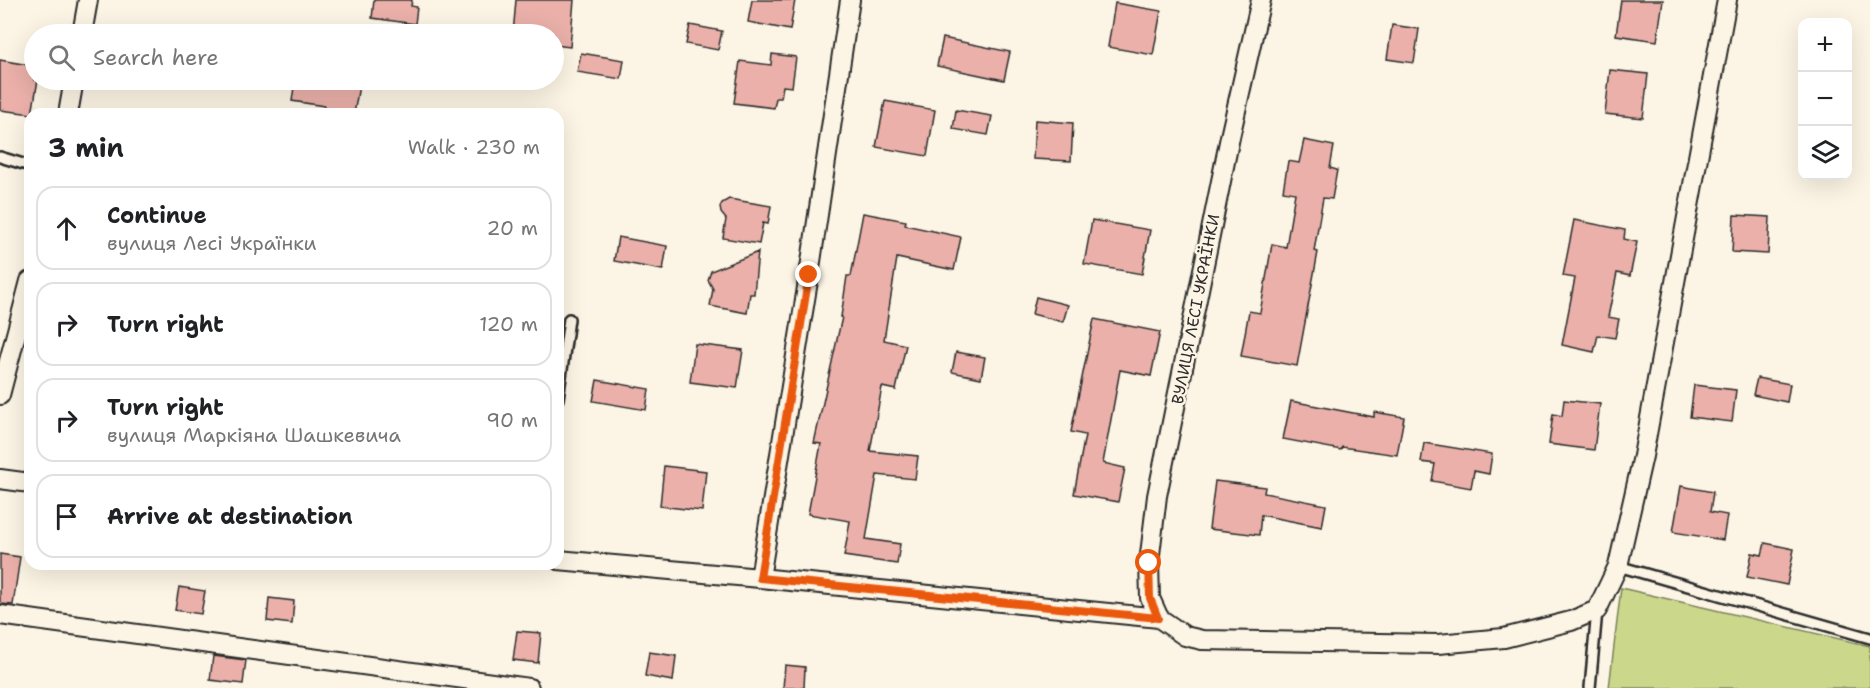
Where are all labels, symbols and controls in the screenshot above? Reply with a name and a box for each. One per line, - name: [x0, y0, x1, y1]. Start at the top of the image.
- map controls: [1798, 18, 1852, 180]
- button: +: [1798, 18, 1852, 72]
- search box: [24, 24, 564, 90]
- icon: search: [45, 41, 78, 74]
- text: Search here: [93, 43, 219, 72]
- button: −: [1798, 72, 1852, 126]
- button: layers: [1798, 126, 1852, 180]
- text: 3 min: [48, 130, 124, 165]
- text: Walk · 230 m: [408, 134, 540, 160]
- text: Continue: [107, 201, 207, 230]
- icon: ahead: [50, 212, 83, 245]
- street label: ВУЛИЦЯ ЛЕСІ УКРАЇНКИ: [1167, 212, 1224, 406]
- text: 20 m: [487, 215, 538, 241]
- text: вулиця Лесі Українки: [107, 230, 317, 256]
- route end: [795, 261, 821, 287]
- icon: right: [50, 308, 83, 341]
- text: Turn right: [107, 310, 224, 339]
- text: 120 m: [479, 311, 538, 337]
- text: Turn right: [107, 393, 224, 422]
- icon: right: [50, 404, 83, 437]
- text: 90 m: [486, 407, 538, 433]
- text: вулиця Маркіяна Шашкевича: [107, 422, 401, 448]
- icon: arrive: [50, 500, 83, 533]
- text: Arrive at destination: [107, 502, 353, 531]
- route start: [1135, 549, 1161, 575]

